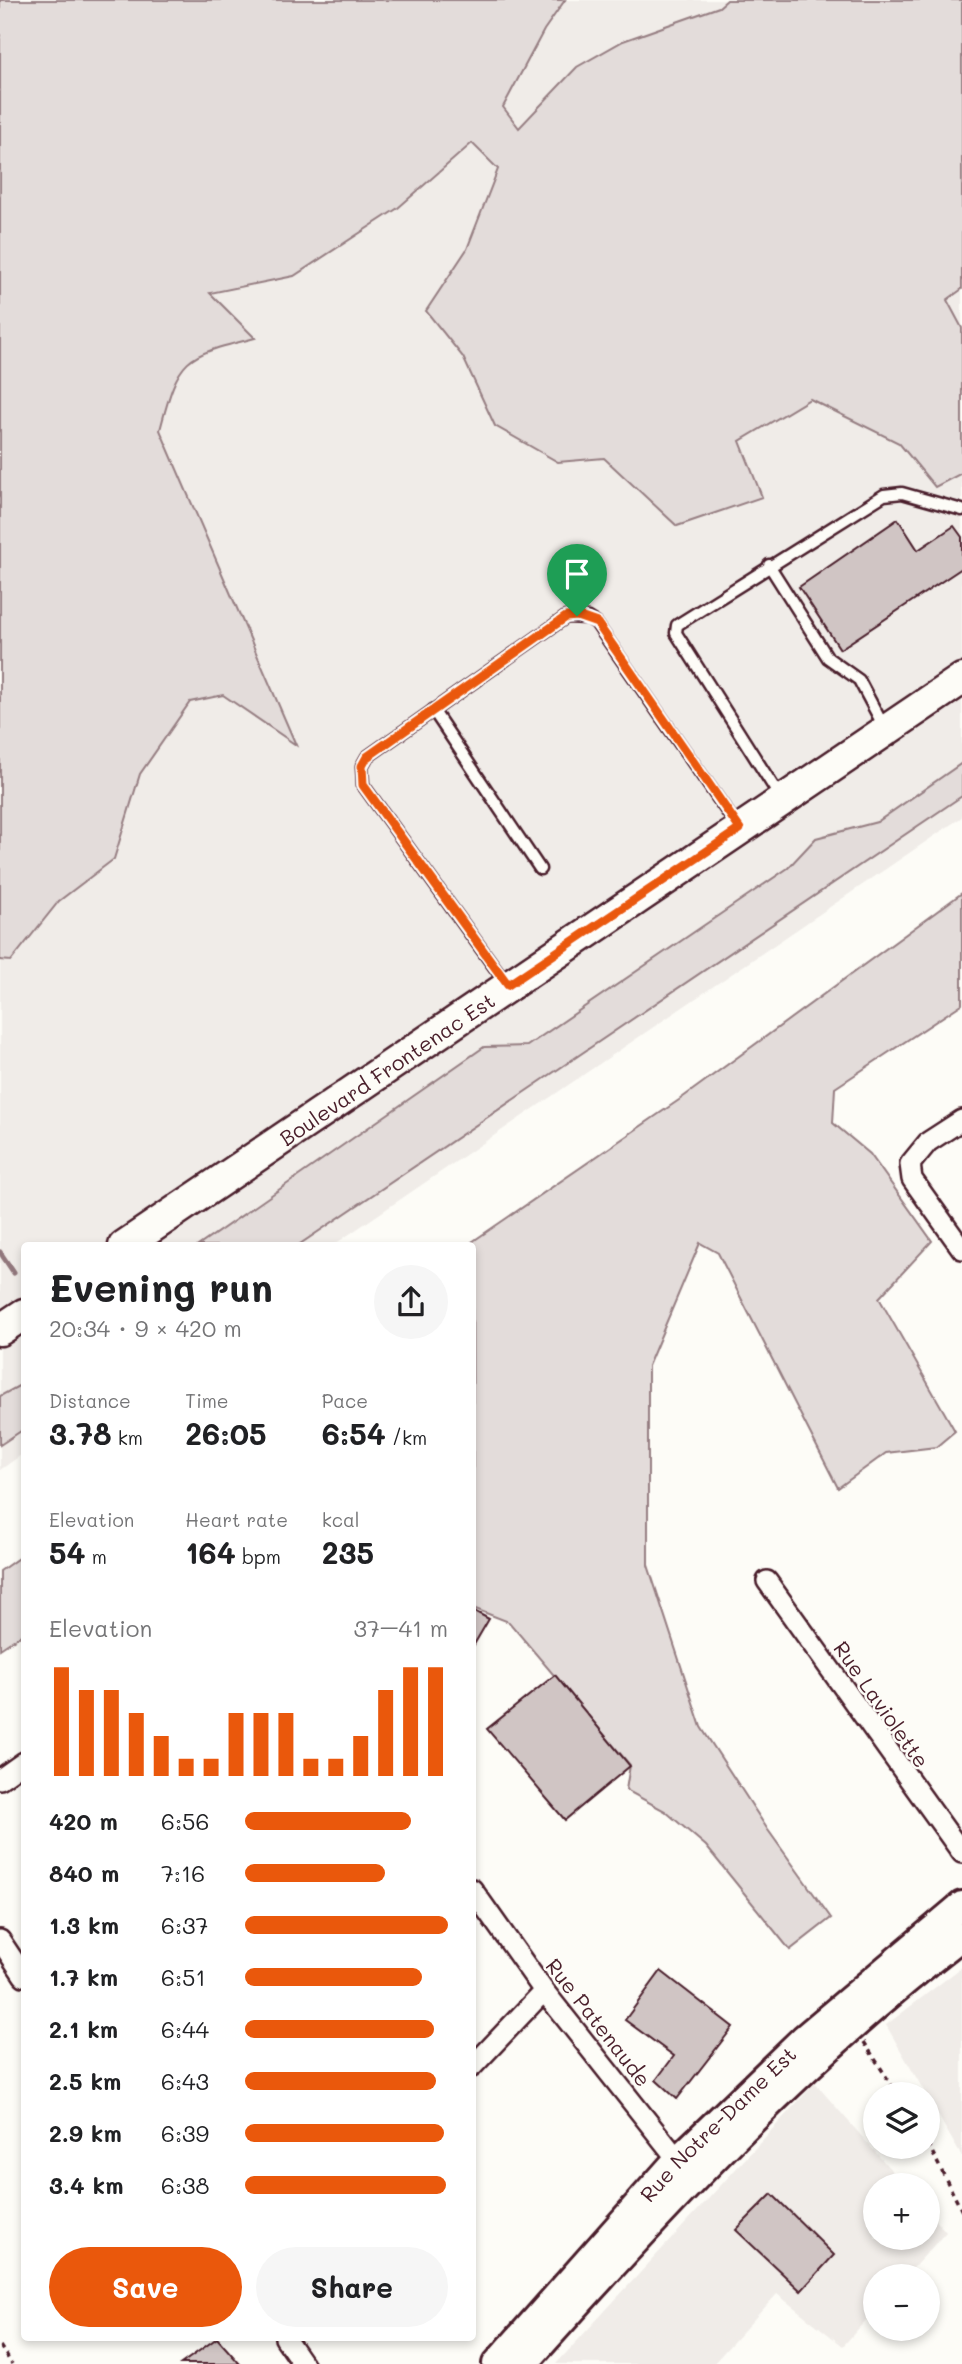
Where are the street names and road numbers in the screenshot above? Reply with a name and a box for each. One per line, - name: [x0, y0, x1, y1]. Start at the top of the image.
- street label: Boulevard Frontenac Est: [274, 986, 499, 1151]
- street label: Rue Laviolette: [828, 1635, 936, 1773]
- street label: Rue Patenaude: [541, 1952, 657, 2092]
- street label: Rue Notre-Dame Est: [633, 2040, 801, 2207]

